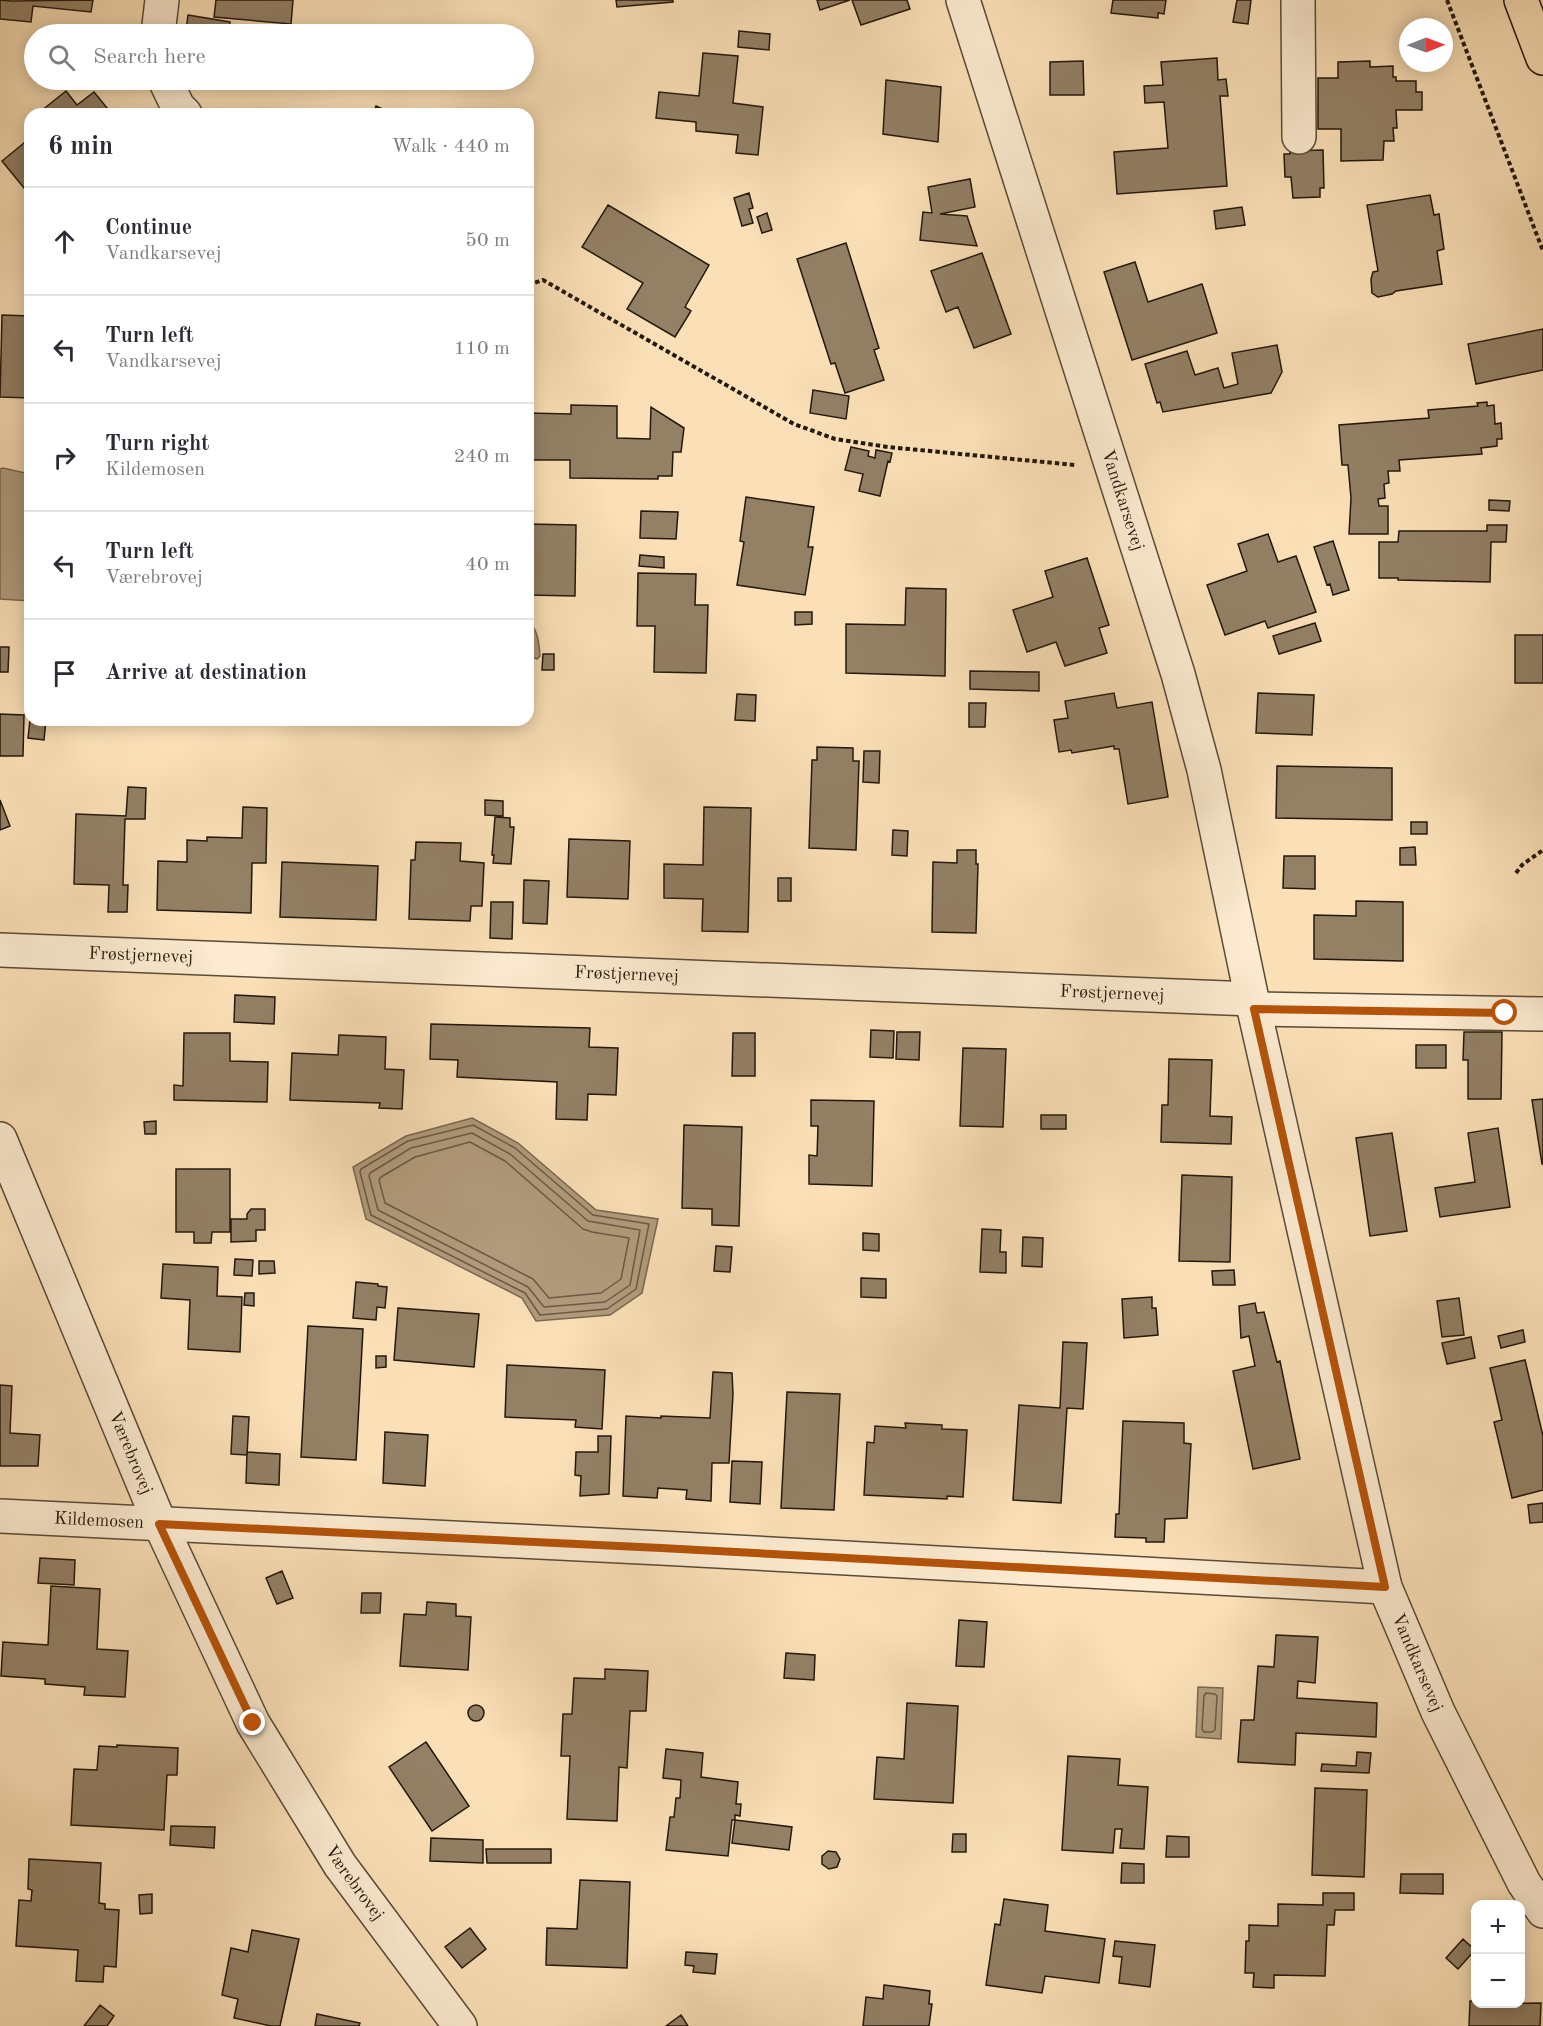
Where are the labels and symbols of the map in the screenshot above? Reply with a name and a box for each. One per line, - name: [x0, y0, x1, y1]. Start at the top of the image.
- north arrow: [1399, 18, 1453, 72]
- street label: Vandkarsevej: [1098, 447, 1147, 553]
- street label: Frøstjernevej: [88, 944, 194, 967]
- street label: Frøstjernevej: [574, 963, 679, 986]
- street label: Frøstjernevej: [1059, 982, 1165, 1005]
- route start: [1491, 999, 1517, 1025]
- street label: Værebrovej: [105, 1409, 156, 1497]
- street label: Kildemosen: [53, 1510, 145, 1532]
- street label: Vandkarsevej: [1388, 1611, 1446, 1715]
- route end: [239, 1709, 265, 1735]
- street label: Værebrovej: [321, 1842, 387, 1924]

